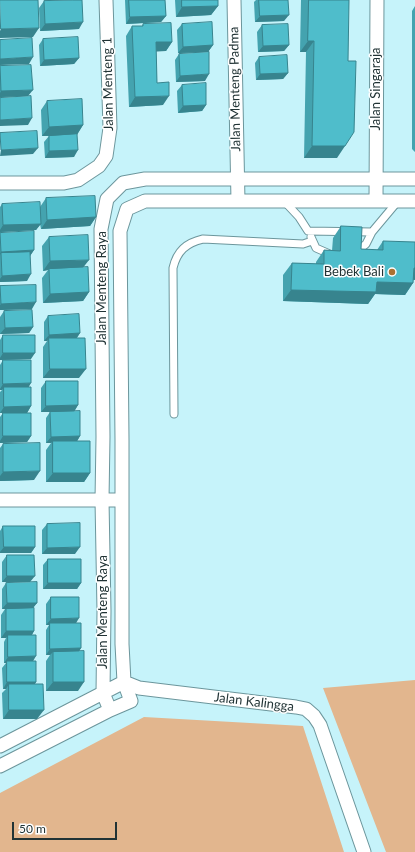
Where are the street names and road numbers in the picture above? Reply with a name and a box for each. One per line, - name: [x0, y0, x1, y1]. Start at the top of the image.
- street label: Jalan Menteng Padma: [226, 26, 244, 152]
- street label: Jalan Menteng 1: [99, 37, 117, 131]
- street label: Jalan Singaraja: [368, 47, 384, 131]
- street label: Jalan Menteng Raya: [94, 231, 110, 345]
- street label: Jalan Menteng Raya: [95, 555, 111, 669]
- street label: Jalan Kalingga: [213, 689, 295, 715]

